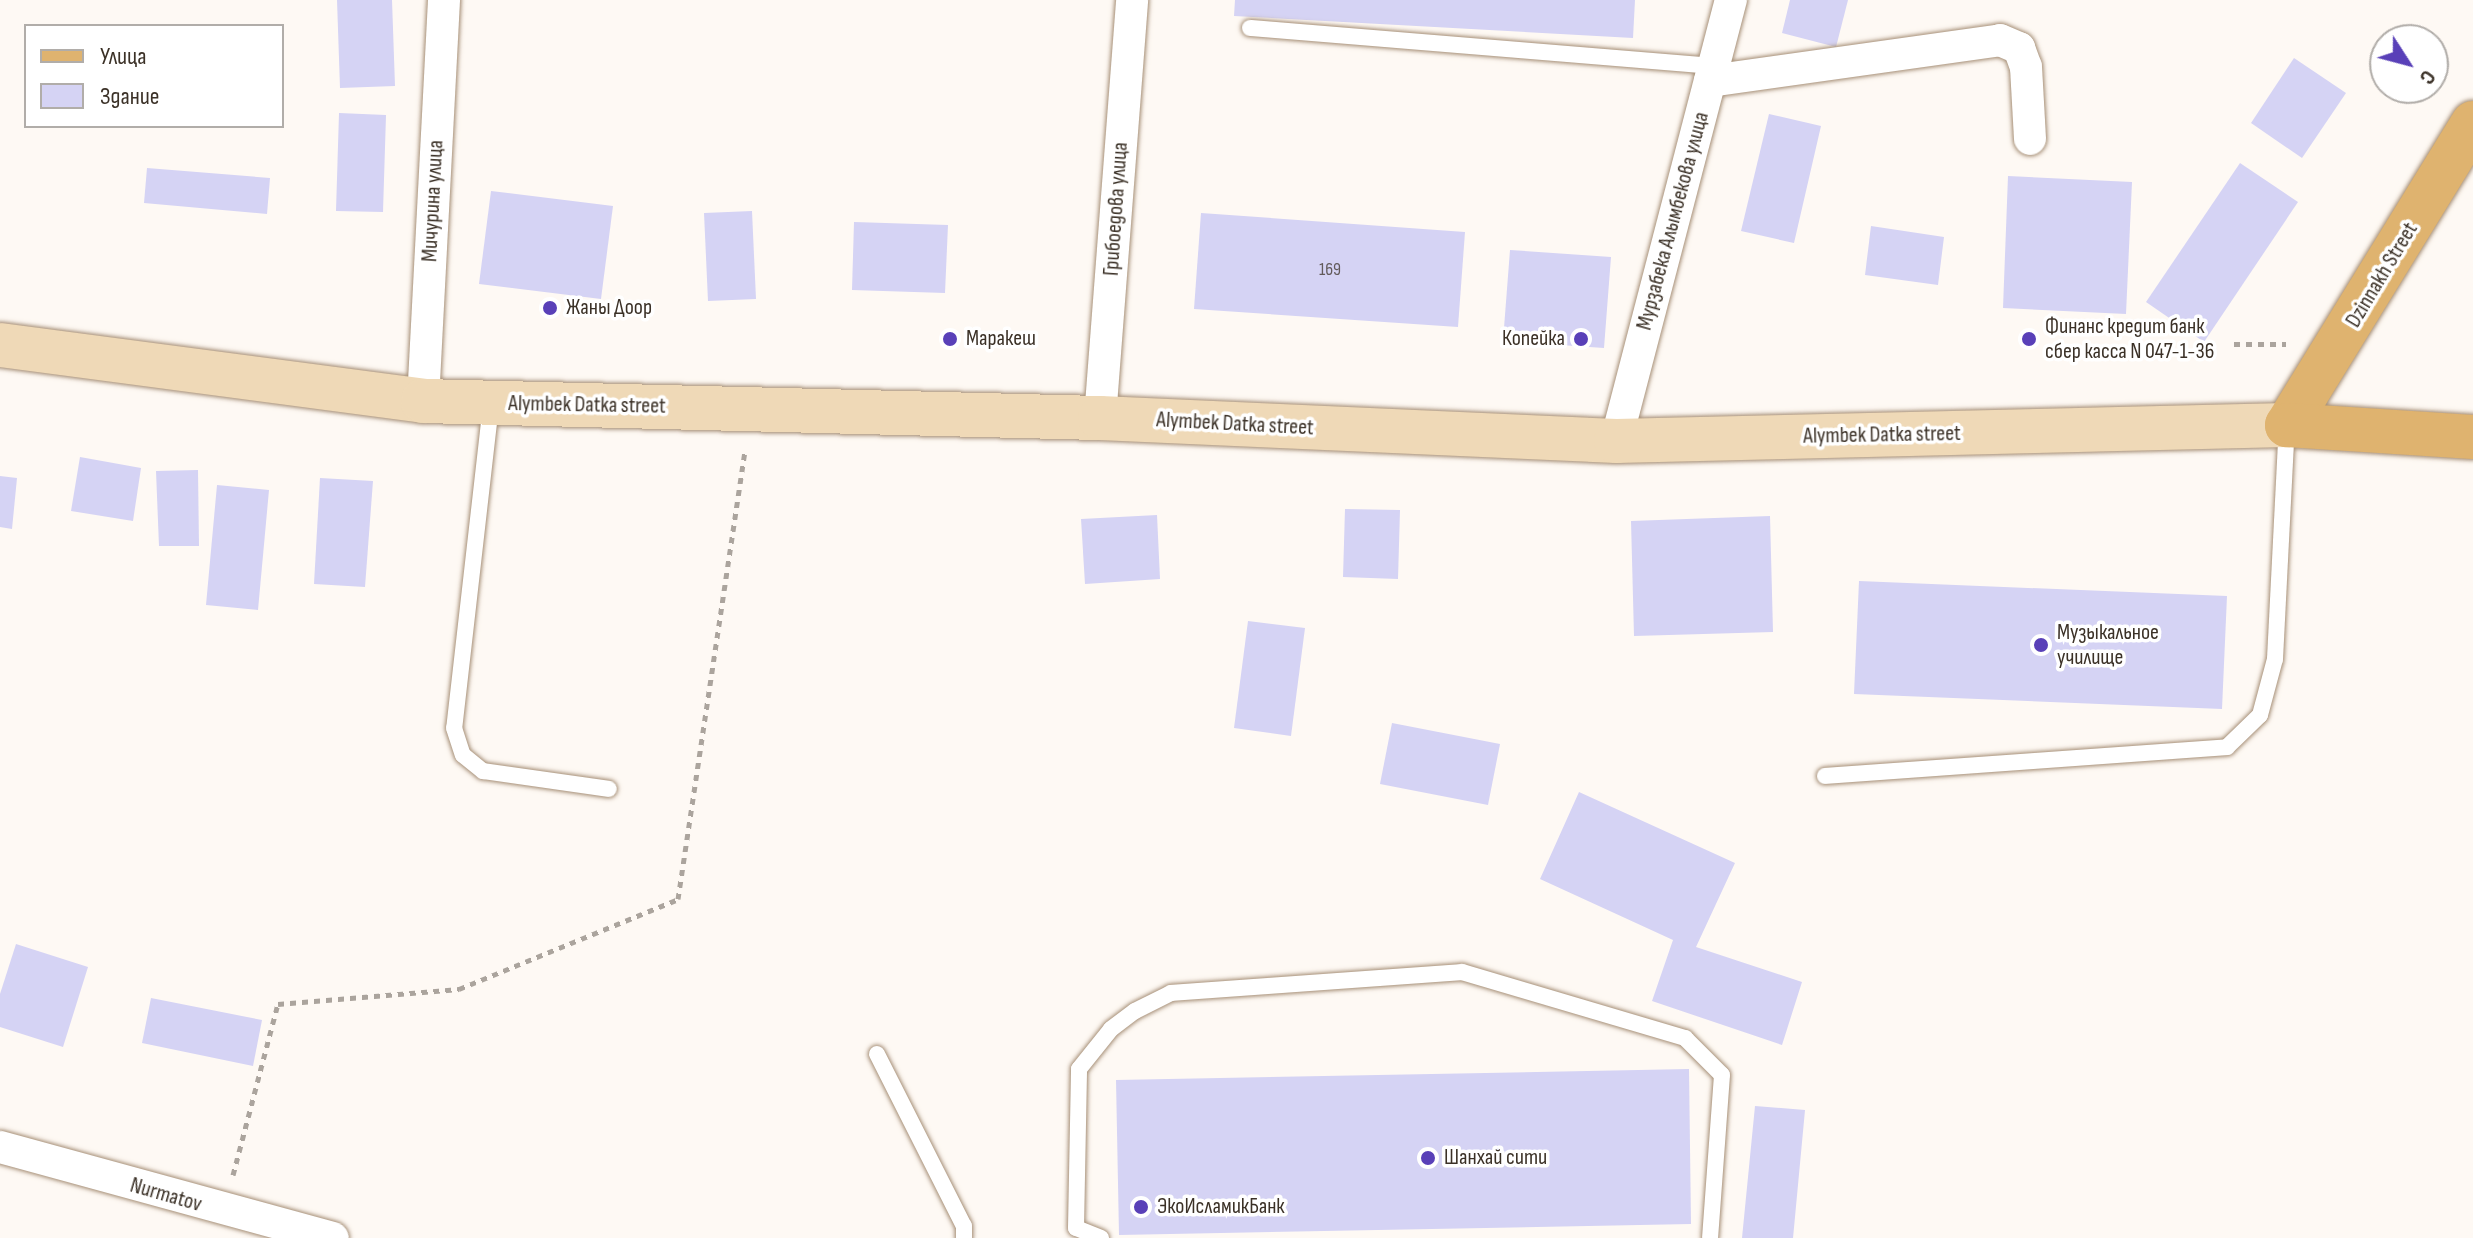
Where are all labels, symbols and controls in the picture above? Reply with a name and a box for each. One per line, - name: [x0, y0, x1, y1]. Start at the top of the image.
- legend: [24, 24, 284, 128]
- north arrow: [2369, 24, 2449, 104]
- text: Улица: [100, 42, 146, 71]
- text: С: [2413, 65, 2441, 90]
- text: Здание: [100, 82, 159, 111]
- street label: Мурзабека Алымбекова улица: [1631, 109, 1715, 333]
- street label: Мичурина улица: [417, 139, 449, 263]
- street label: Грибоедова улица: [1098, 141, 1134, 277]
- street label: Dzinnakh Street: [2340, 218, 2424, 332]
- house number: 169: [1319, 259, 1341, 281]
- place label: Жаны Доор: [566, 295, 652, 321]
- marker: Жаны Доор: [541, 299, 559, 317]
- place label: Финанс кредит банк сбер касса N 047-1-36: [2045, 313, 2214, 364]
- place label: Маракеш: [966, 326, 1036, 352]
- place label: Копейка: [1502, 326, 1565, 352]
- marker: Маракеш: [941, 330, 959, 348]
- marker: Копейка: [1572, 330, 1590, 348]
- marker: Финанс кредит банк сбер касса N 047-1-36: [2020, 330, 2038, 348]
- street label: Alymbek Datka street: [508, 390, 666, 420]
- street label: Alymbek Datka street: [1156, 407, 1314, 441]
- street label: Alymbek Datka street: [1803, 420, 1961, 450]
- place label: Музыкальное училище: [2057, 619, 2159, 670]
- marker: Музыкальное училище: [2032, 636, 2050, 654]
- place label: Шанхай сити: [1444, 1145, 1547, 1171]
- marker: Шанхай сити: [1419, 1149, 1437, 1167]
- street label: Nurmatov: [127, 1172, 205, 1218]
- place label: ЭкоИсламикБанк: [1157, 1194, 1285, 1220]
- marker: ЭкоИсламикБанк: [1132, 1198, 1150, 1216]

